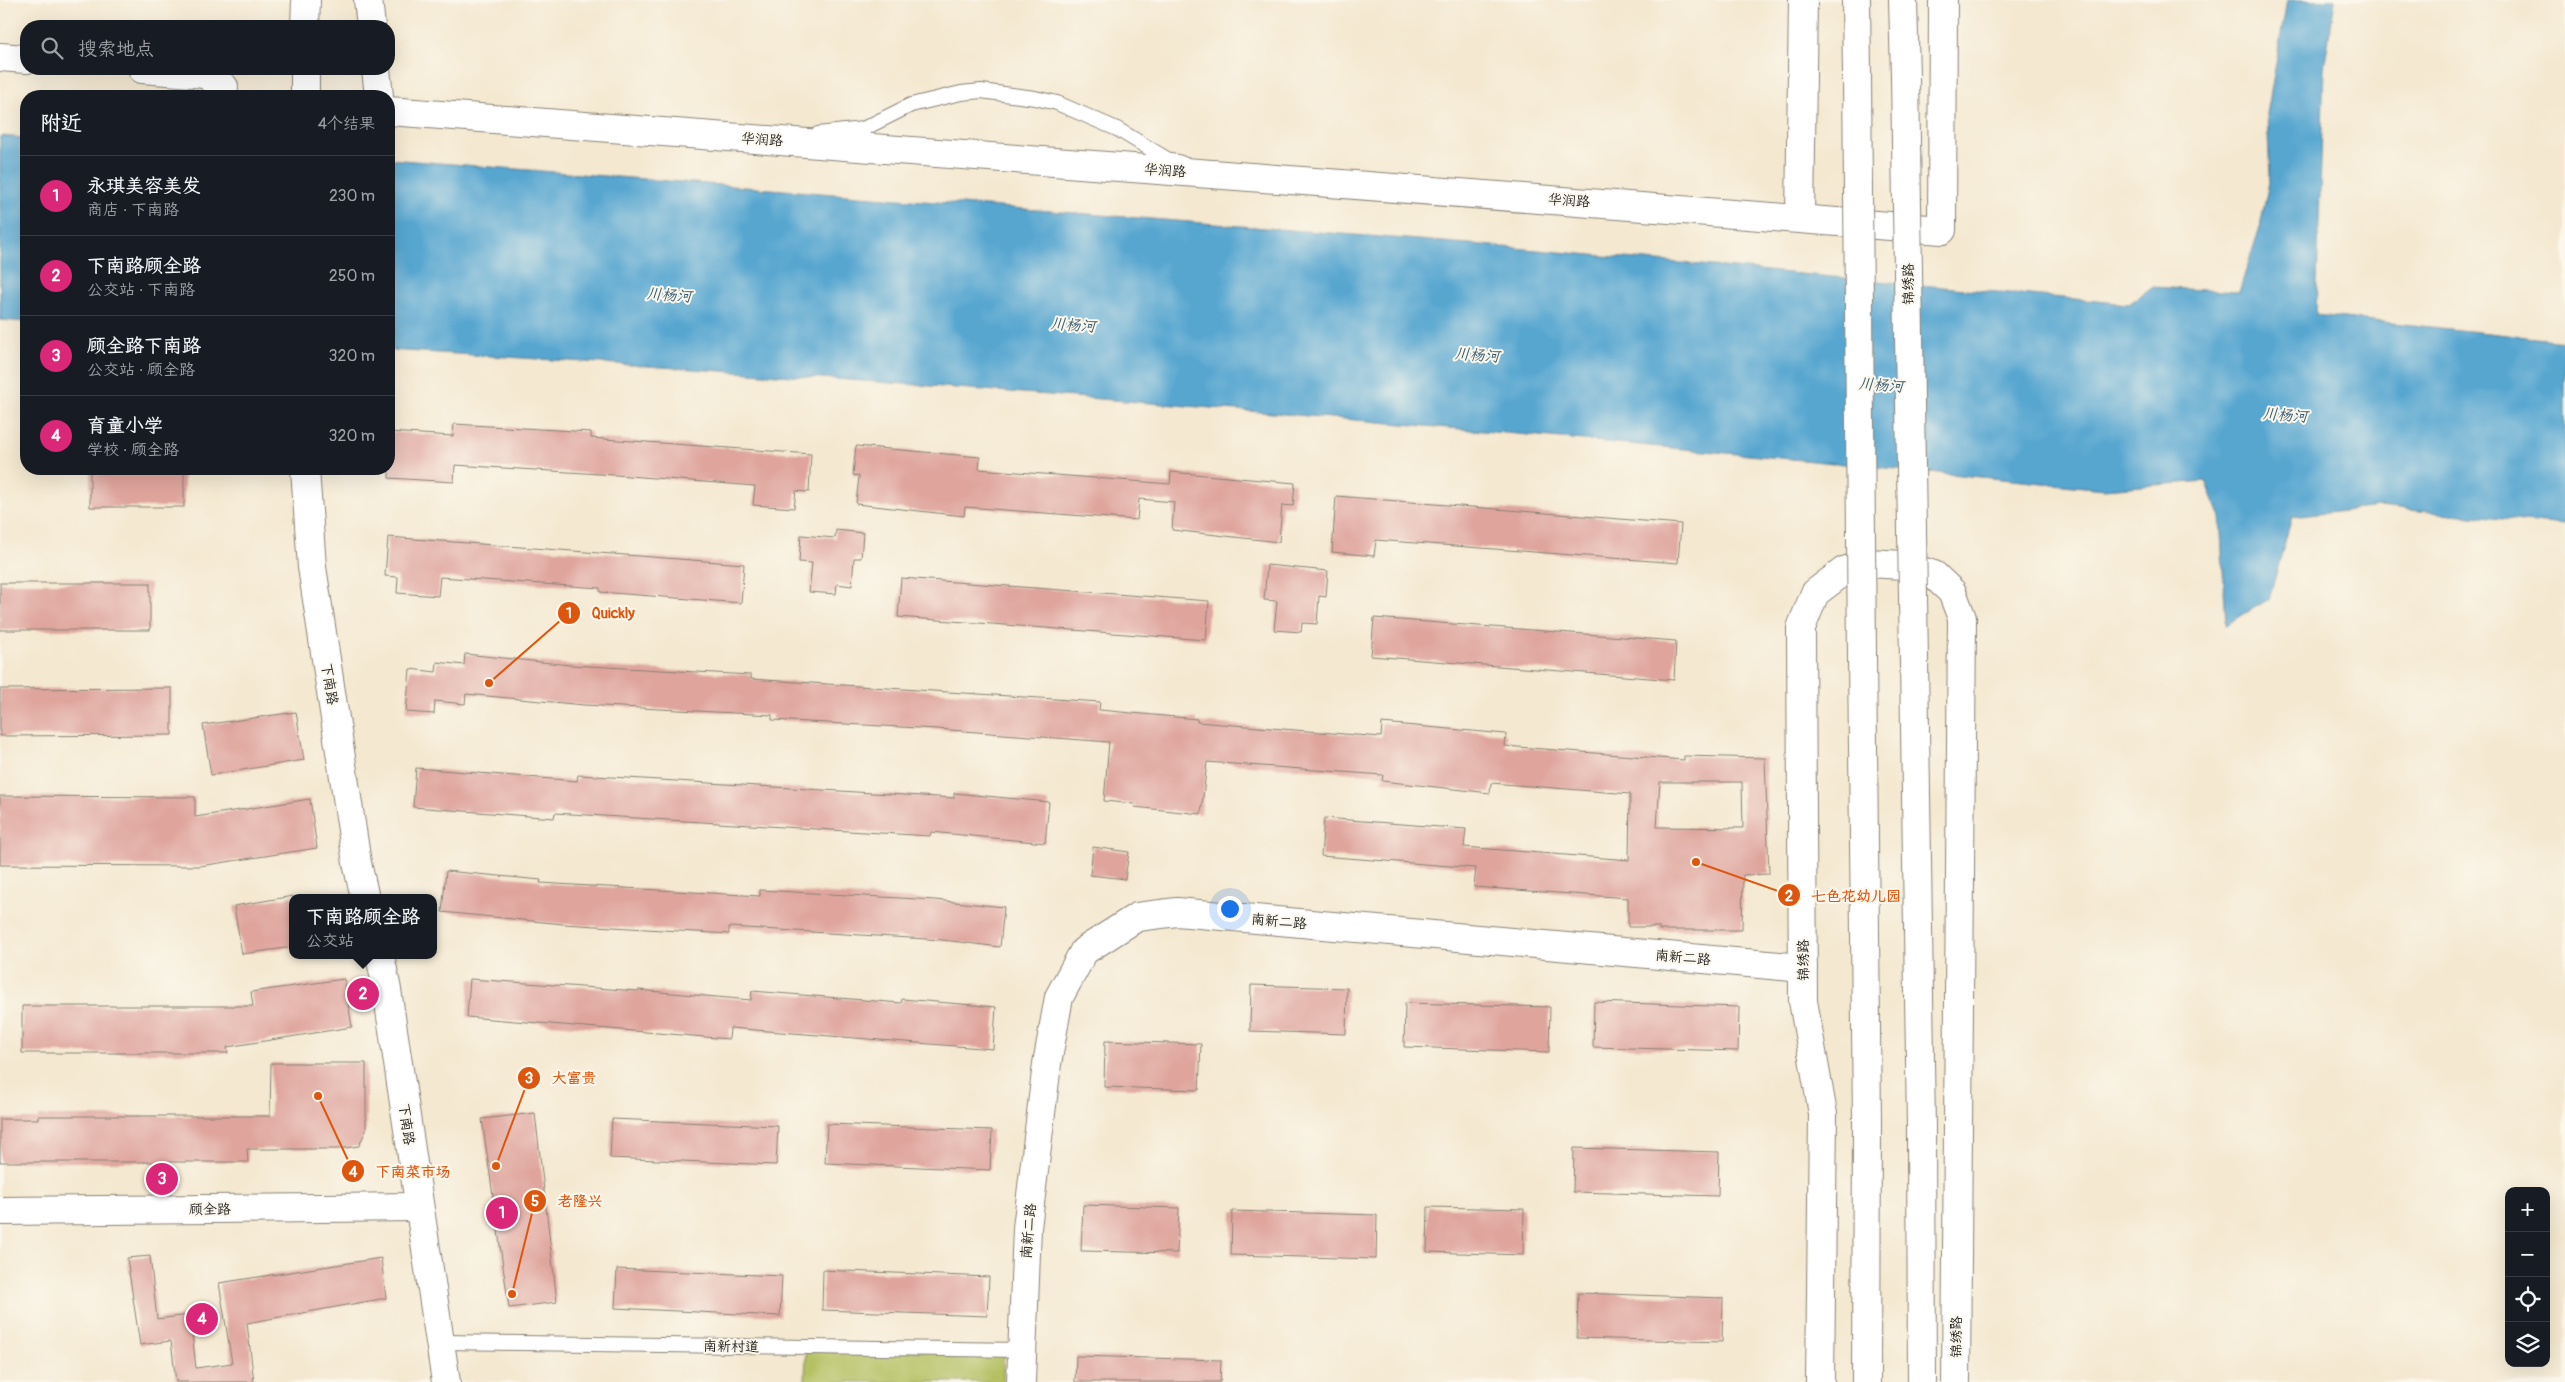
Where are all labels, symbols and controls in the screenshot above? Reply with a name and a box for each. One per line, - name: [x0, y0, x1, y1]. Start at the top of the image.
- search box: [20, 20, 395, 75]
- icon: search: [38, 34, 66, 62]
- text: 搜索地点: [78, 37, 154, 61]
- text: 附近: [40, 110, 82, 137]
- text: 4个结果: [318, 114, 375, 134]
- street label: 华润路: [740, 130, 784, 149]
- street label: 华润路: [1143, 161, 1187, 180]
- text: 永琪美容美发: [87, 174, 201, 198]
- text: 1: [53, 186, 59, 206]
- text: 230 m: [329, 186, 375, 206]
- street label: 华润路: [1547, 191, 1591, 210]
- text: 商店 · 下南路: [87, 200, 179, 220]
- text: 下南路顾全路: [87, 254, 201, 278]
- street label: 锦绣路: [1900, 263, 1917, 305]
- text: 2: [52, 266, 60, 286]
- text: 250 m: [329, 266, 375, 286]
- text: 公交站 · 下南路: [87, 280, 195, 300]
- water label: 川杨河: [646, 284, 695, 307]
- water label: 川杨河: [1050, 314, 1099, 337]
- text: 顾全路下南路: [87, 334, 201, 358]
- water label: 川杨河: [1454, 344, 1503, 367]
- text: 3: [52, 346, 60, 366]
- text: 320 m: [329, 346, 375, 366]
- text: 公交站 · 顾全路: [87, 360, 195, 380]
- water label: 川杨河: [1858, 374, 1907, 397]
- water label: 川杨河: [2262, 404, 2311, 427]
- text: 育童小学: [87, 414, 163, 438]
- text: 4: [51, 426, 61, 446]
- text: 320 m: [329, 426, 375, 446]
- text: 学校 · 顾全路: [87, 440, 179, 460]
- callout: Quickly: [556, 598, 644, 628]
- text: 1: [566, 604, 572, 623]
- text: Quickly: [591, 604, 635, 623]
- street label: 下南路: [318, 662, 341, 706]
- callout: 七色花幼儿园: [1776, 880, 1911, 910]
- text: 2: [1785, 887, 1793, 906]
- text: 七色花幼儿园: [1811, 887, 1901, 906]
- popup: [289, 894, 437, 959]
- your location: [1217, 896, 1243, 922]
- text: 下南路顾全路: [306, 905, 420, 929]
- street label: 南新二路: [1250, 911, 1308, 932]
- text: 公交站: [306, 931, 354, 951]
- street label: 锦绣路: [1795, 939, 1812, 981]
- street label: 南新二路: [1654, 947, 1712, 968]
- pin: 2: [347, 975, 379, 1013]
- callout: 大富贵: [516, 1063, 606, 1093]
- text: 3: [525, 1069, 533, 1088]
- text: 大富贵: [551, 1069, 597, 1088]
- street label: 下南路: [395, 1102, 418, 1146]
- callout: 下南菜市场: [341, 1156, 461, 1186]
- pin: 3: [146, 1160, 178, 1198]
- text: 4: [349, 1163, 358, 1182]
- text: 下南菜市场: [375, 1163, 451, 1182]
- callout: 老隆兴: [522, 1186, 612, 1216]
- map controls: [2505, 1187, 2550, 1367]
- button: +: [2505, 1187, 2550, 1232]
- text: 5: [531, 1192, 539, 1211]
- text: 老隆兴: [557, 1192, 603, 1211]
- pin: 1: [486, 1194, 518, 1232]
- street label: 顾全路: [189, 1201, 231, 1218]
- street label: 南新二路: [1018, 1202, 1039, 1260]
- button: −: [2505, 1232, 2550, 1277]
- button: locate: [2505, 1277, 2550, 1322]
- pin: 4: [186, 1300, 218, 1338]
- street label: 锦绣路: [1948, 1316, 1965, 1358]
- button: layers: [2505, 1322, 2550, 1367]
- street label: 南新村道: [703, 1338, 759, 1355]

